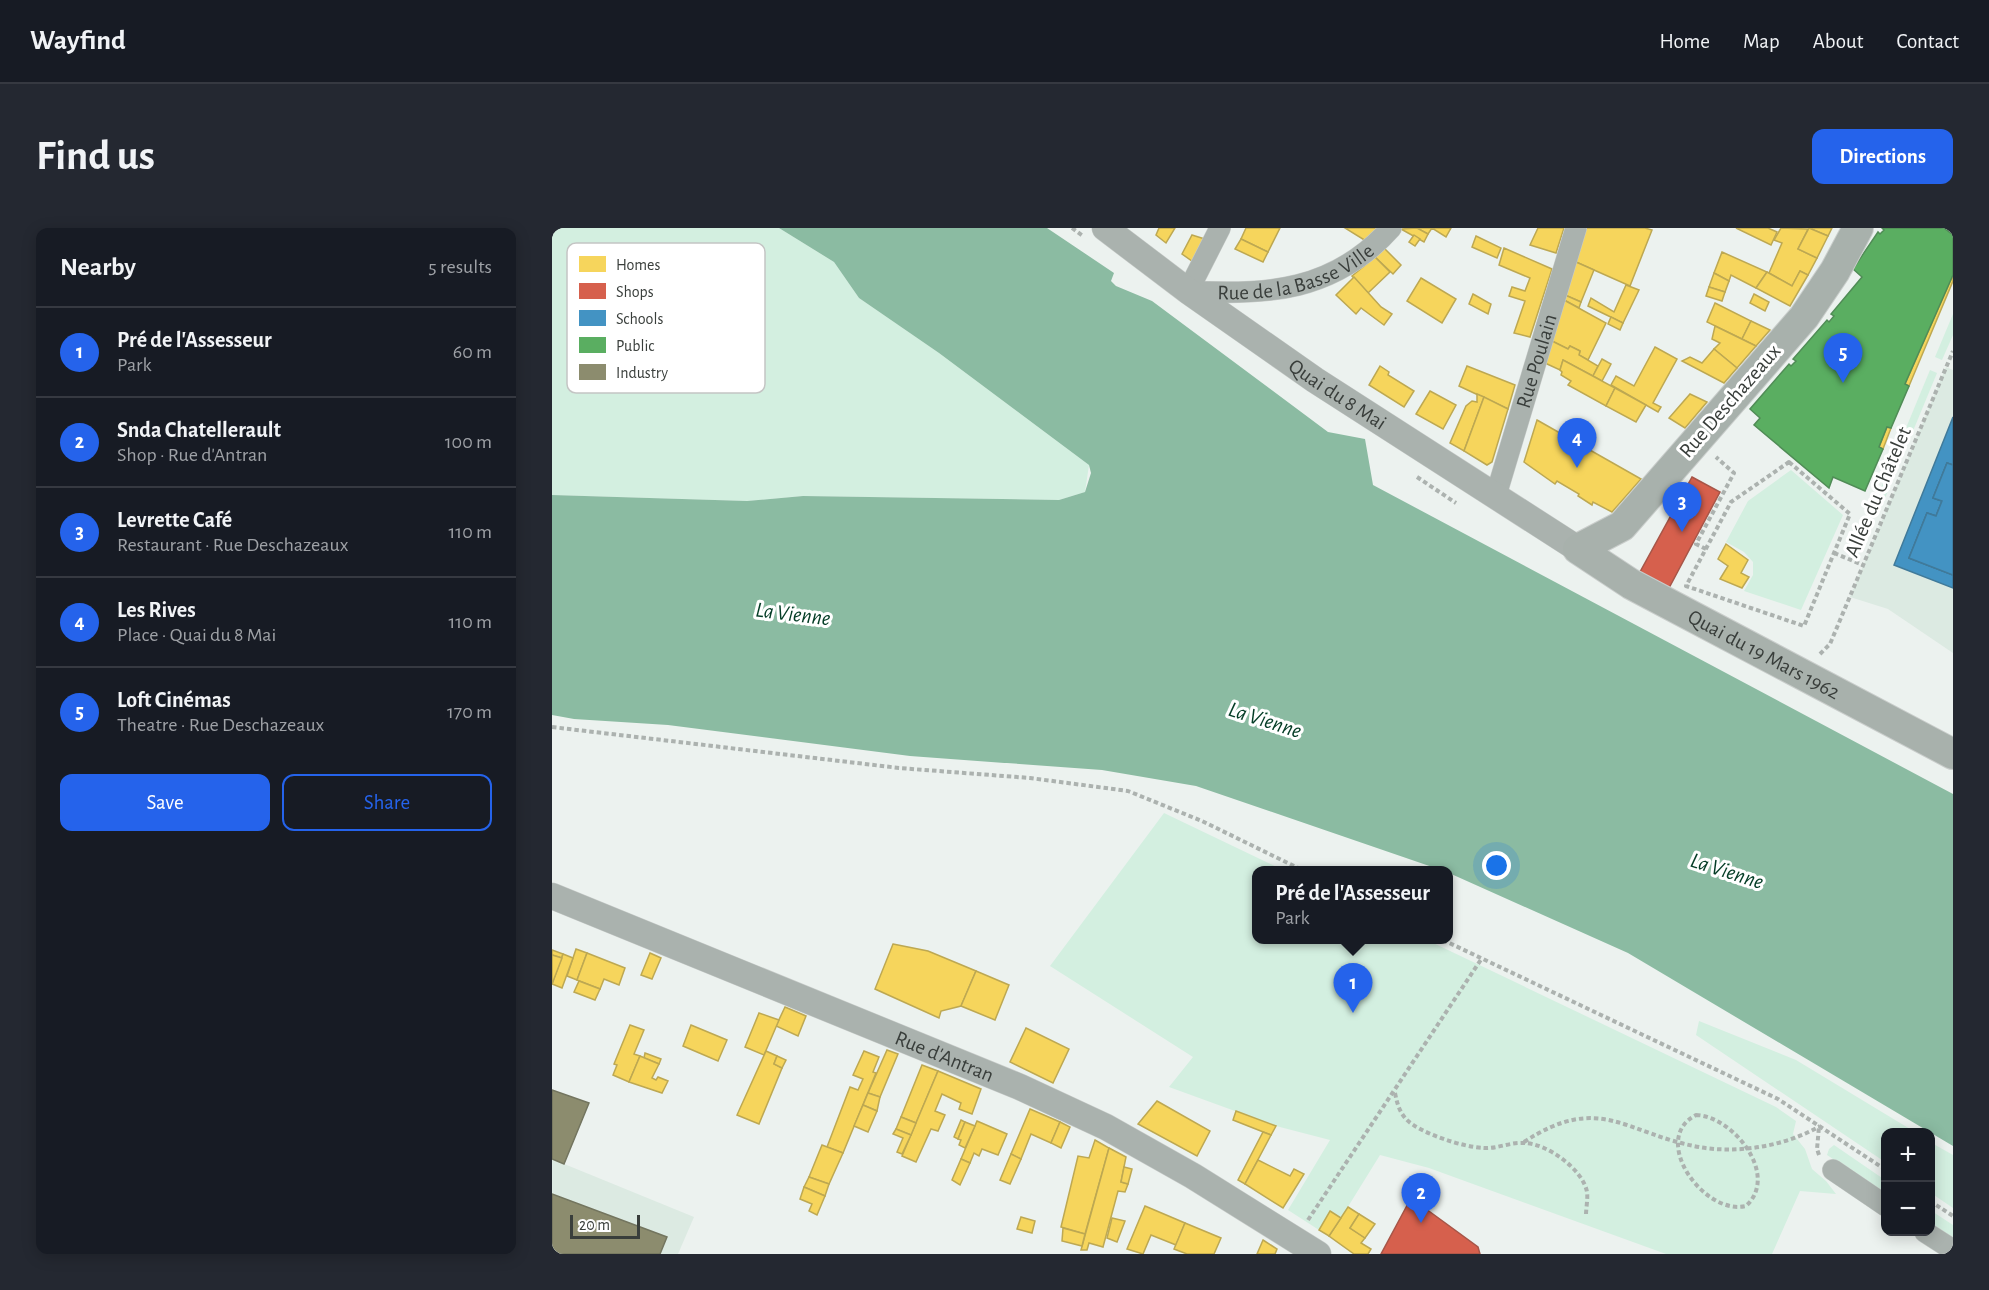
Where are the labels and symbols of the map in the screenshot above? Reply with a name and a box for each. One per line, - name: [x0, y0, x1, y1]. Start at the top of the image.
- street label: Rue de la Basse Ville: [1217, 240, 1378, 303]
- legend: [567, 243, 765, 393]
- text: Homes: [616, 257, 660, 273]
- text: Shops: [616, 284, 654, 300]
- text: Schools: [616, 311, 663, 327]
- street label: Rue Poulain: [1512, 311, 1560, 410]
- pin: 5: [1824, 334, 1862, 383]
- text: Public: [616, 338, 654, 354]
- street label: Rue Deschazeaux: [1675, 340, 1785, 462]
- street label: Quai du 8 Mai: [1285, 355, 1390, 434]
- text: Industry: [616, 365, 668, 382]
- pin: 4: [1558, 418, 1596, 468]
- street label: Allée du Châtelet: [1841, 423, 1915, 560]
- pin: 3: [1662, 482, 1702, 532]
- water label: La Vienne: [754, 599, 832, 629]
- street label: Quai du 19 Mars 1962: [1685, 606, 1843, 703]
- water label: La Vienne: [1226, 698, 1304, 742]
- water label: La Vienne: [1688, 849, 1766, 893]
- your location: [1482, 851, 1511, 880]
- pin: 1: [1334, 964, 1372, 1013]
- street label: Rue d'Antran: [892, 1027, 997, 1086]
- pin: 2: [1402, 1174, 1440, 1223]
- scale bar: [570, 1212, 640, 1240]

